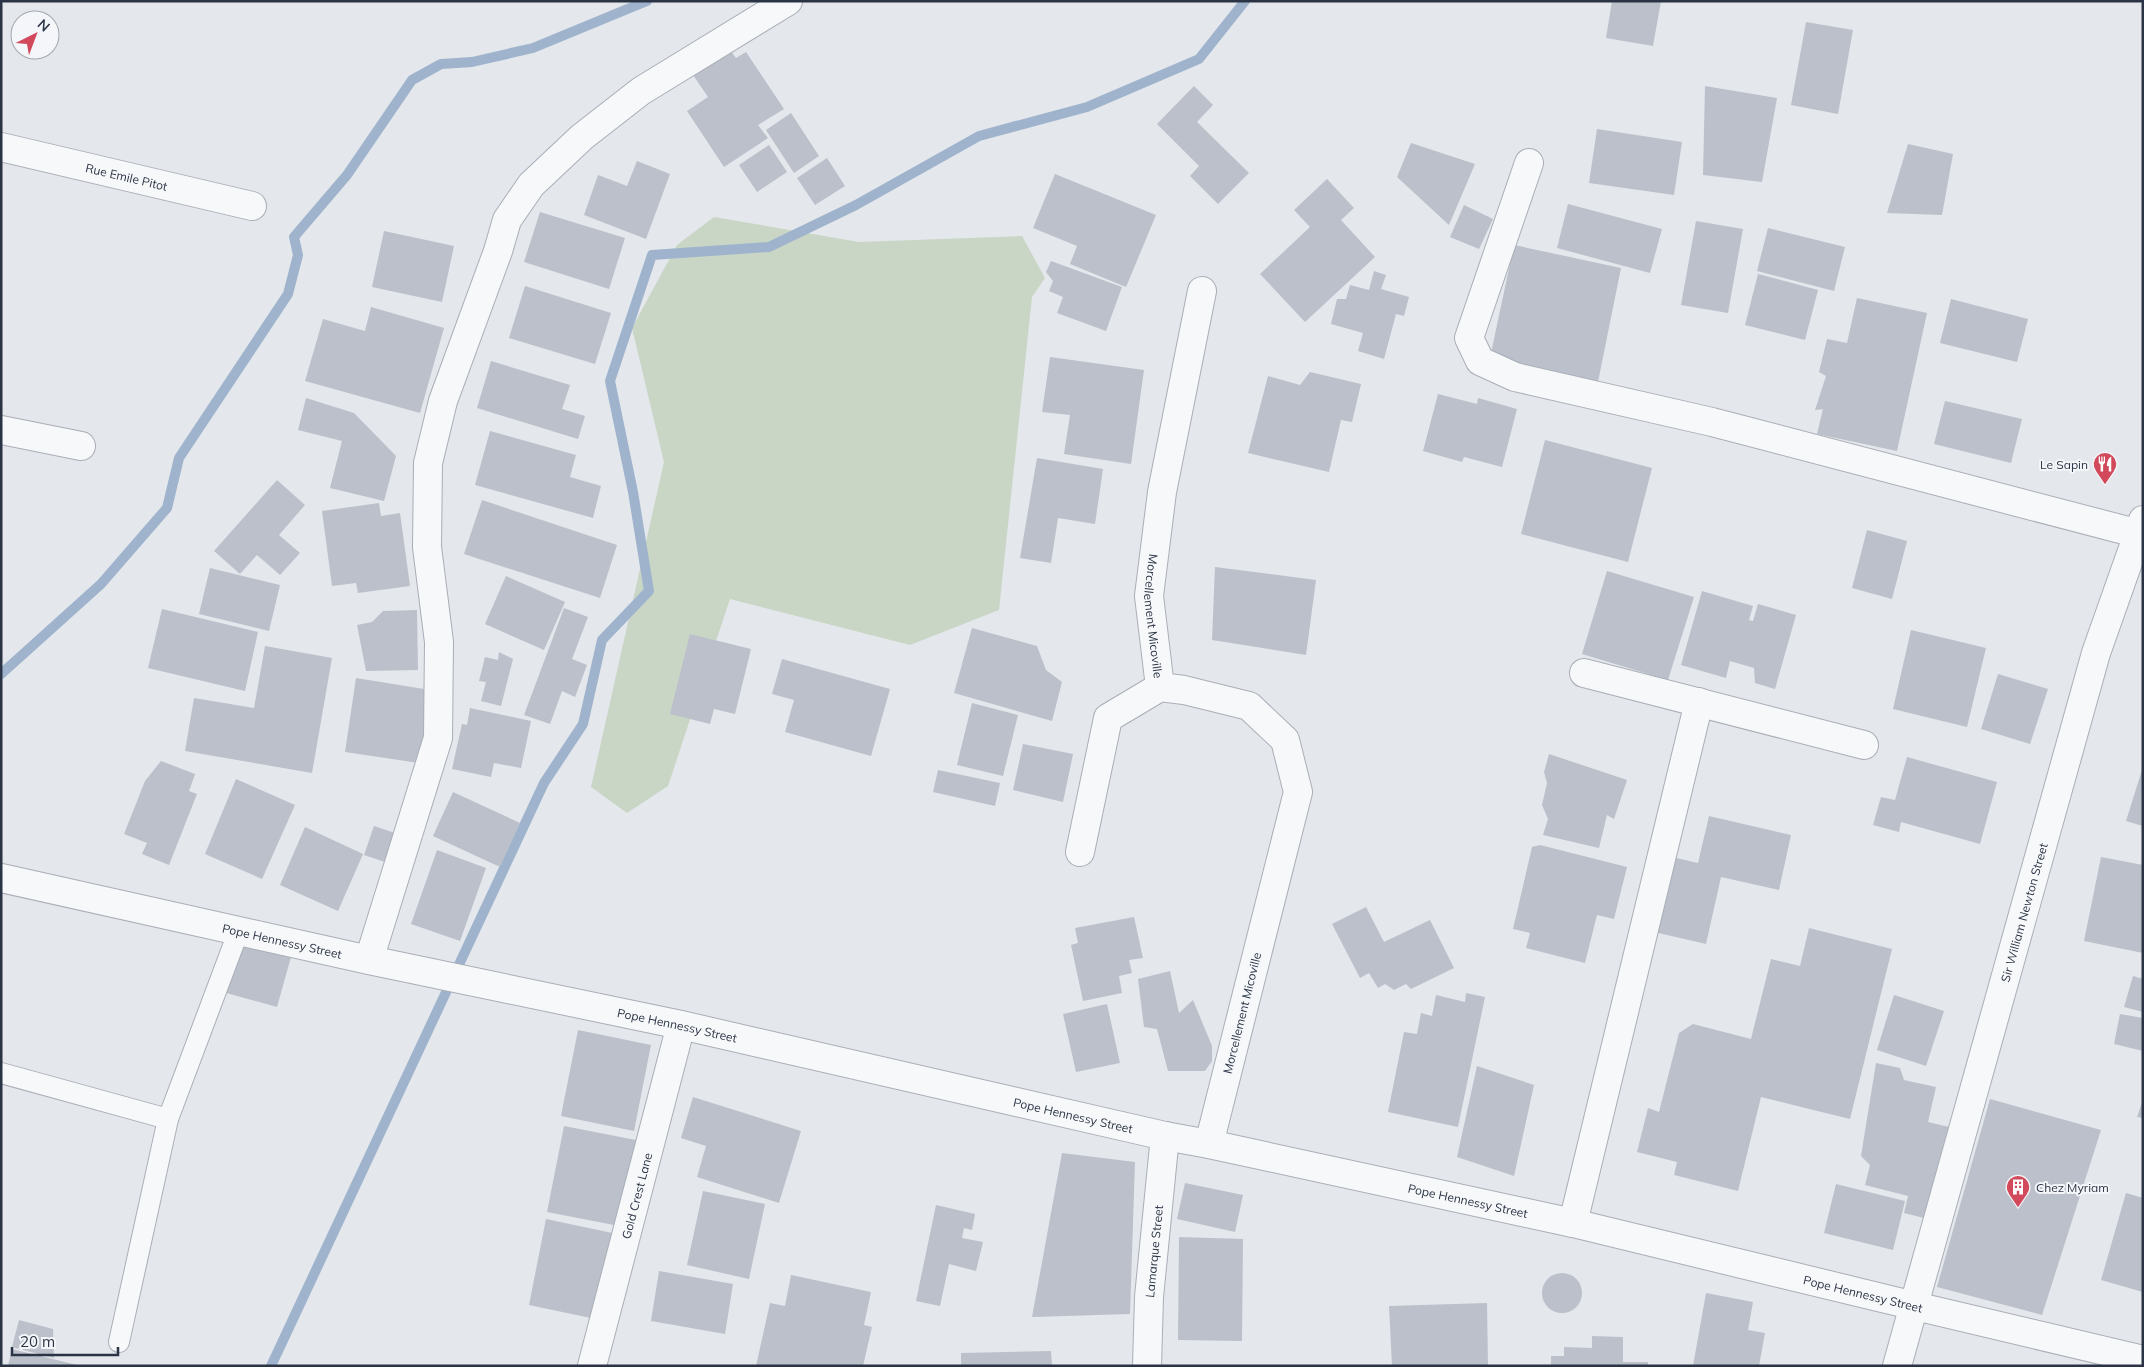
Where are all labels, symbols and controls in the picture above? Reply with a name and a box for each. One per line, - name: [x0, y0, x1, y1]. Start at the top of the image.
- north arrow: [10, 10, 60, 60]
- text: N: [34, 15, 54, 36]
- street label: Rue Emile Pitot: [84, 160, 169, 193]
- restaurant icon: Le Sapin: [2092, 451, 2118, 485]
- place label: Le Sapin: [2040, 457, 2088, 472]
- street label: Morcellement Micoville: [1141, 553, 1166, 679]
- street label: Sir William Newton Street: [1997, 841, 2050, 984]
- street label: Pope Hennessy Street: [221, 920, 343, 961]
- street label: Morcellement Micoville: [1220, 951, 1264, 1075]
- street label: Pope Hennessy Street: [616, 1004, 739, 1045]
- street label: Pope Hennessy Street: [1012, 1094, 1134, 1136]
- street label: Gold Crest Lane: [618, 1151, 655, 1240]
- building icon: Chez Myriam: [2005, 1174, 2031, 1208]
- street label: Pope Hennessy Street: [1407, 1180, 1529, 1220]
- place label: Chez Myriam: [2036, 1180, 2109, 1195]
- street label: Lamarque Street: [1141, 1204, 1166, 1298]
- street label: Pope Hennessy Street: [1802, 1272, 1924, 1315]
- scale bar: [12, 1324, 119, 1356]
- text: 20 m: [20, 1332, 55, 1351]

